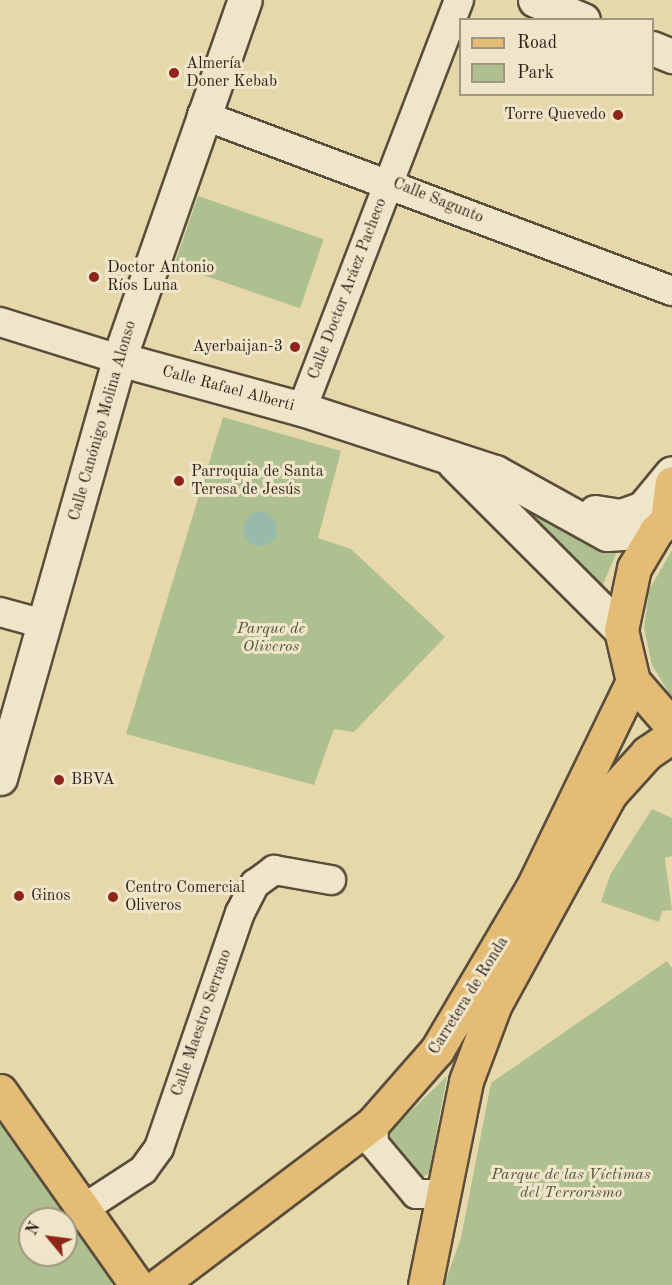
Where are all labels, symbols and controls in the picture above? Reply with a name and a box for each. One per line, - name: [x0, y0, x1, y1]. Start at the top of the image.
- legend: [459, 18, 654, 96]
- text: Road: [517, 34, 557, 52]
- place label: Almería Doner Kebab: [186, 54, 277, 92]
- text: Park: [517, 64, 554, 82]
- marker: Almería Doner Kebab: [167, 66, 181, 80]
- place label: Torre Quevedo: [504, 105, 606, 125]
- marker: Torre Quevedo: [611, 108, 625, 122]
- street label: Calle Sagunto: [390, 174, 486, 228]
- street label: Calle Doctor Aráez Pacheco: [305, 196, 391, 382]
- place label: Doctor Antonio Ríos Luna: [107, 258, 214, 296]
- marker: Doctor Antonio Ríos Luna: [85, 268, 103, 286]
- street label: Calle Canónigo Molina Alonso: [65, 319, 141, 523]
- place label: Ayerbaijan-3: [193, 337, 283, 357]
- marker: Ayerbaijan-3: [288, 340, 302, 354]
- street label: Calle Rafael Alberti: [160, 362, 296, 416]
- place label: Parroquia de Santa Teresa de Jesús: [191, 462, 324, 500]
- marker: Parroquia de Santa Teresa de Jesús: [172, 474, 186, 488]
- park label: Parque de Oliveros: [237, 619, 305, 657]
- place label: BBVA: [71, 770, 115, 790]
- marker: BBVA: [52, 773, 66, 787]
- place label: Centro Comercial Oliveros: [125, 878, 245, 916]
- place label: Ginos: [31, 886, 70, 906]
- marker: Ginos: [12, 889, 26, 903]
- marker: Centro Comercial Oliveros: [106, 890, 120, 904]
- street label: Carretera de Ronda: [425, 933, 513, 1059]
- street label: Calle Maestro Serrano: [168, 947, 236, 1099]
- park label: Parque de las Víctimas del Terrorismo: [491, 1165, 651, 1203]
- north arrow: [18, 1207, 78, 1267]
- text: N: [24, 1220, 44, 1238]

